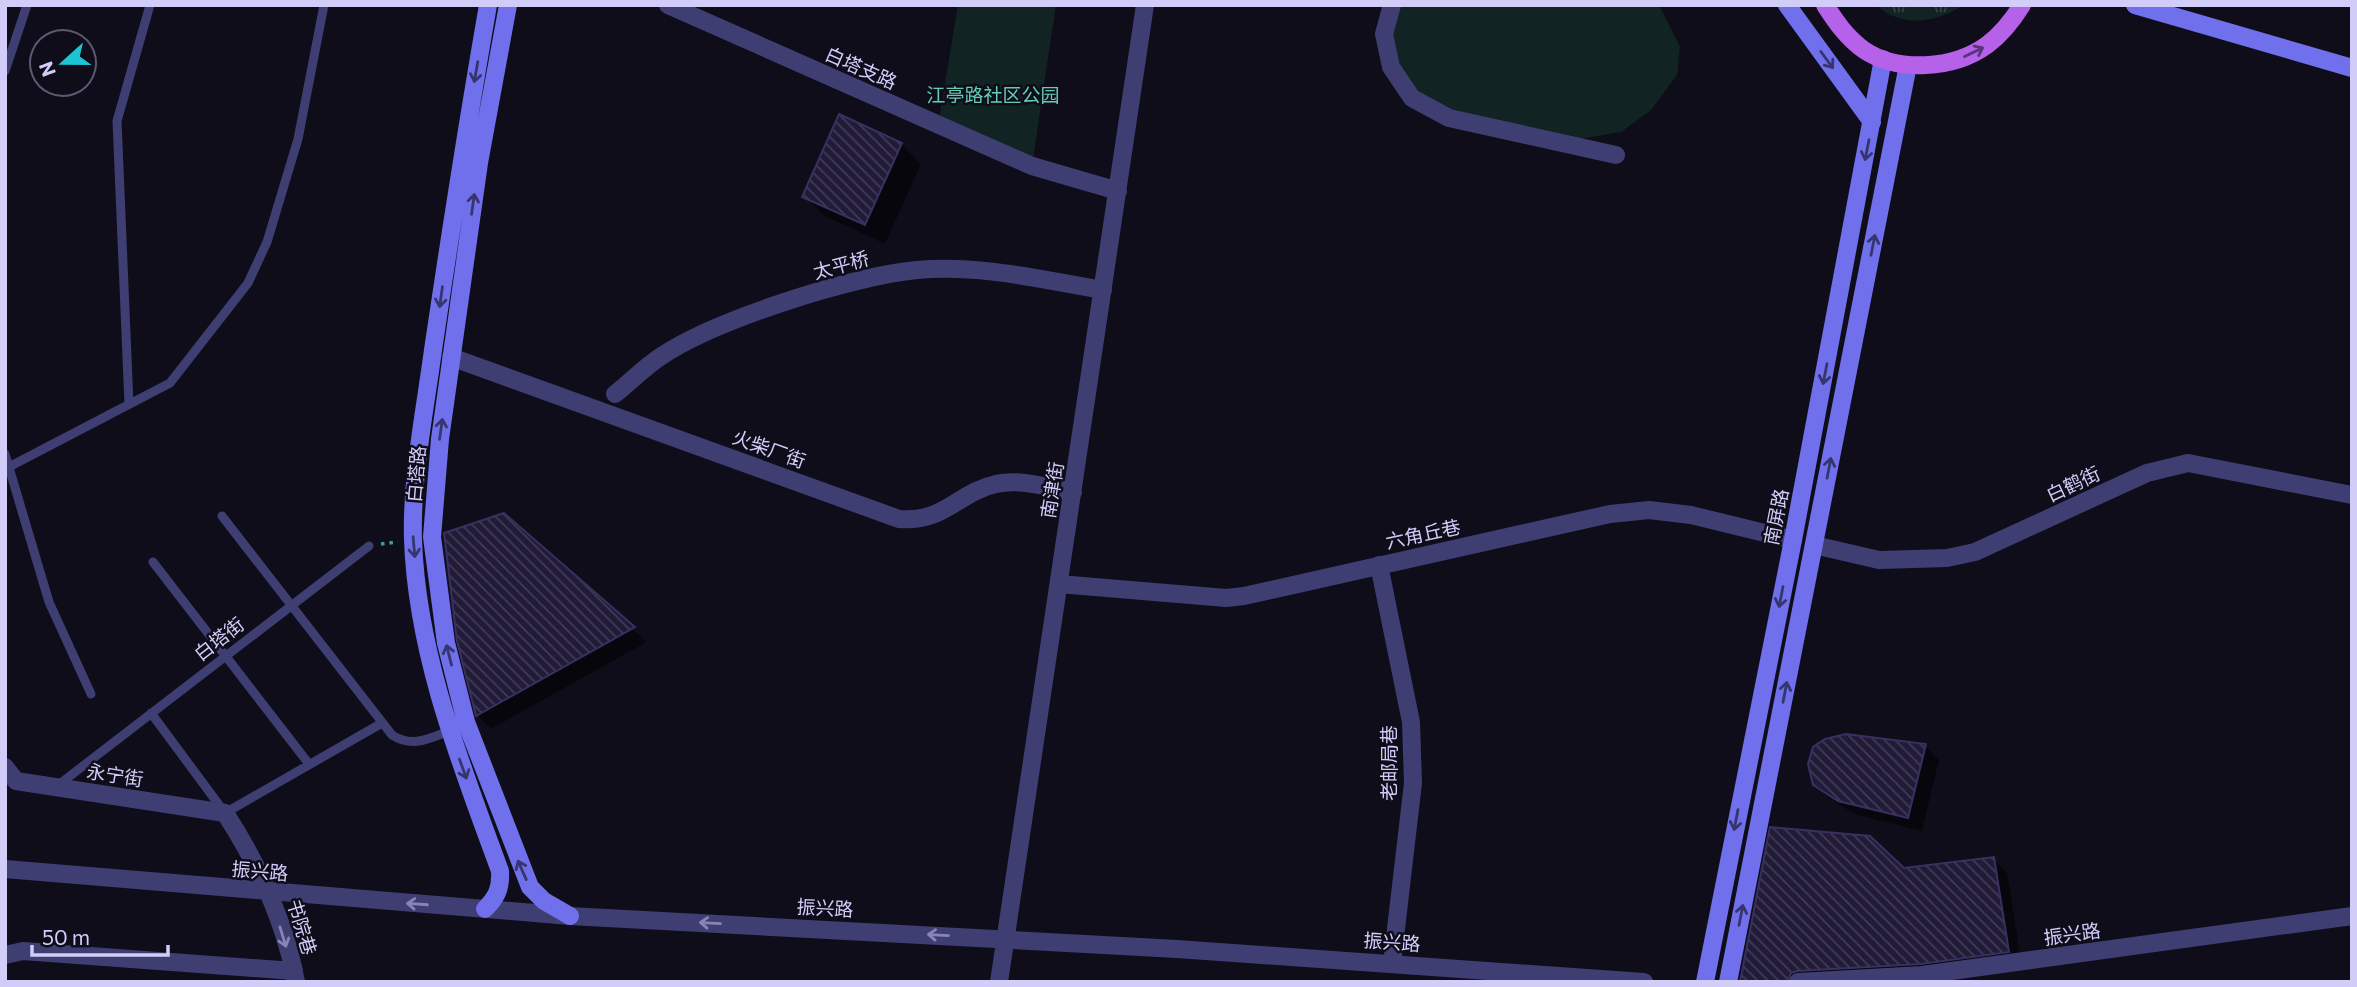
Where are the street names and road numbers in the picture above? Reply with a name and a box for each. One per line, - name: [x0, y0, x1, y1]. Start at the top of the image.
- street label: 白塔支路: [822, 42, 901, 94]
- street label: 太平桥: [810, 246, 871, 283]
- street label: 火柴厂街: [730, 425, 809, 472]
- street label: 白塔路: [402, 445, 429, 503]
- street label: 南津街: [1036, 460, 1067, 520]
- street label: 白鹤街: [2042, 461, 2103, 506]
- street label: 南屏路: [1759, 487, 1792, 547]
- street label: 六角丘巷: [1383, 514, 1462, 553]
- street label: 白塔街: [189, 612, 248, 665]
- street label: 老邮局巷: [1377, 725, 1400, 801]
- street label: 永宁街: [85, 759, 145, 790]
- street label: 振兴路: [231, 857, 289, 884]
- street label: 振兴路: [796, 895, 854, 920]
- street label: 书院巷: [283, 896, 322, 957]
- street label: 振兴路: [2042, 918, 2102, 949]
- street label: 振兴路: [1363, 928, 1421, 955]

